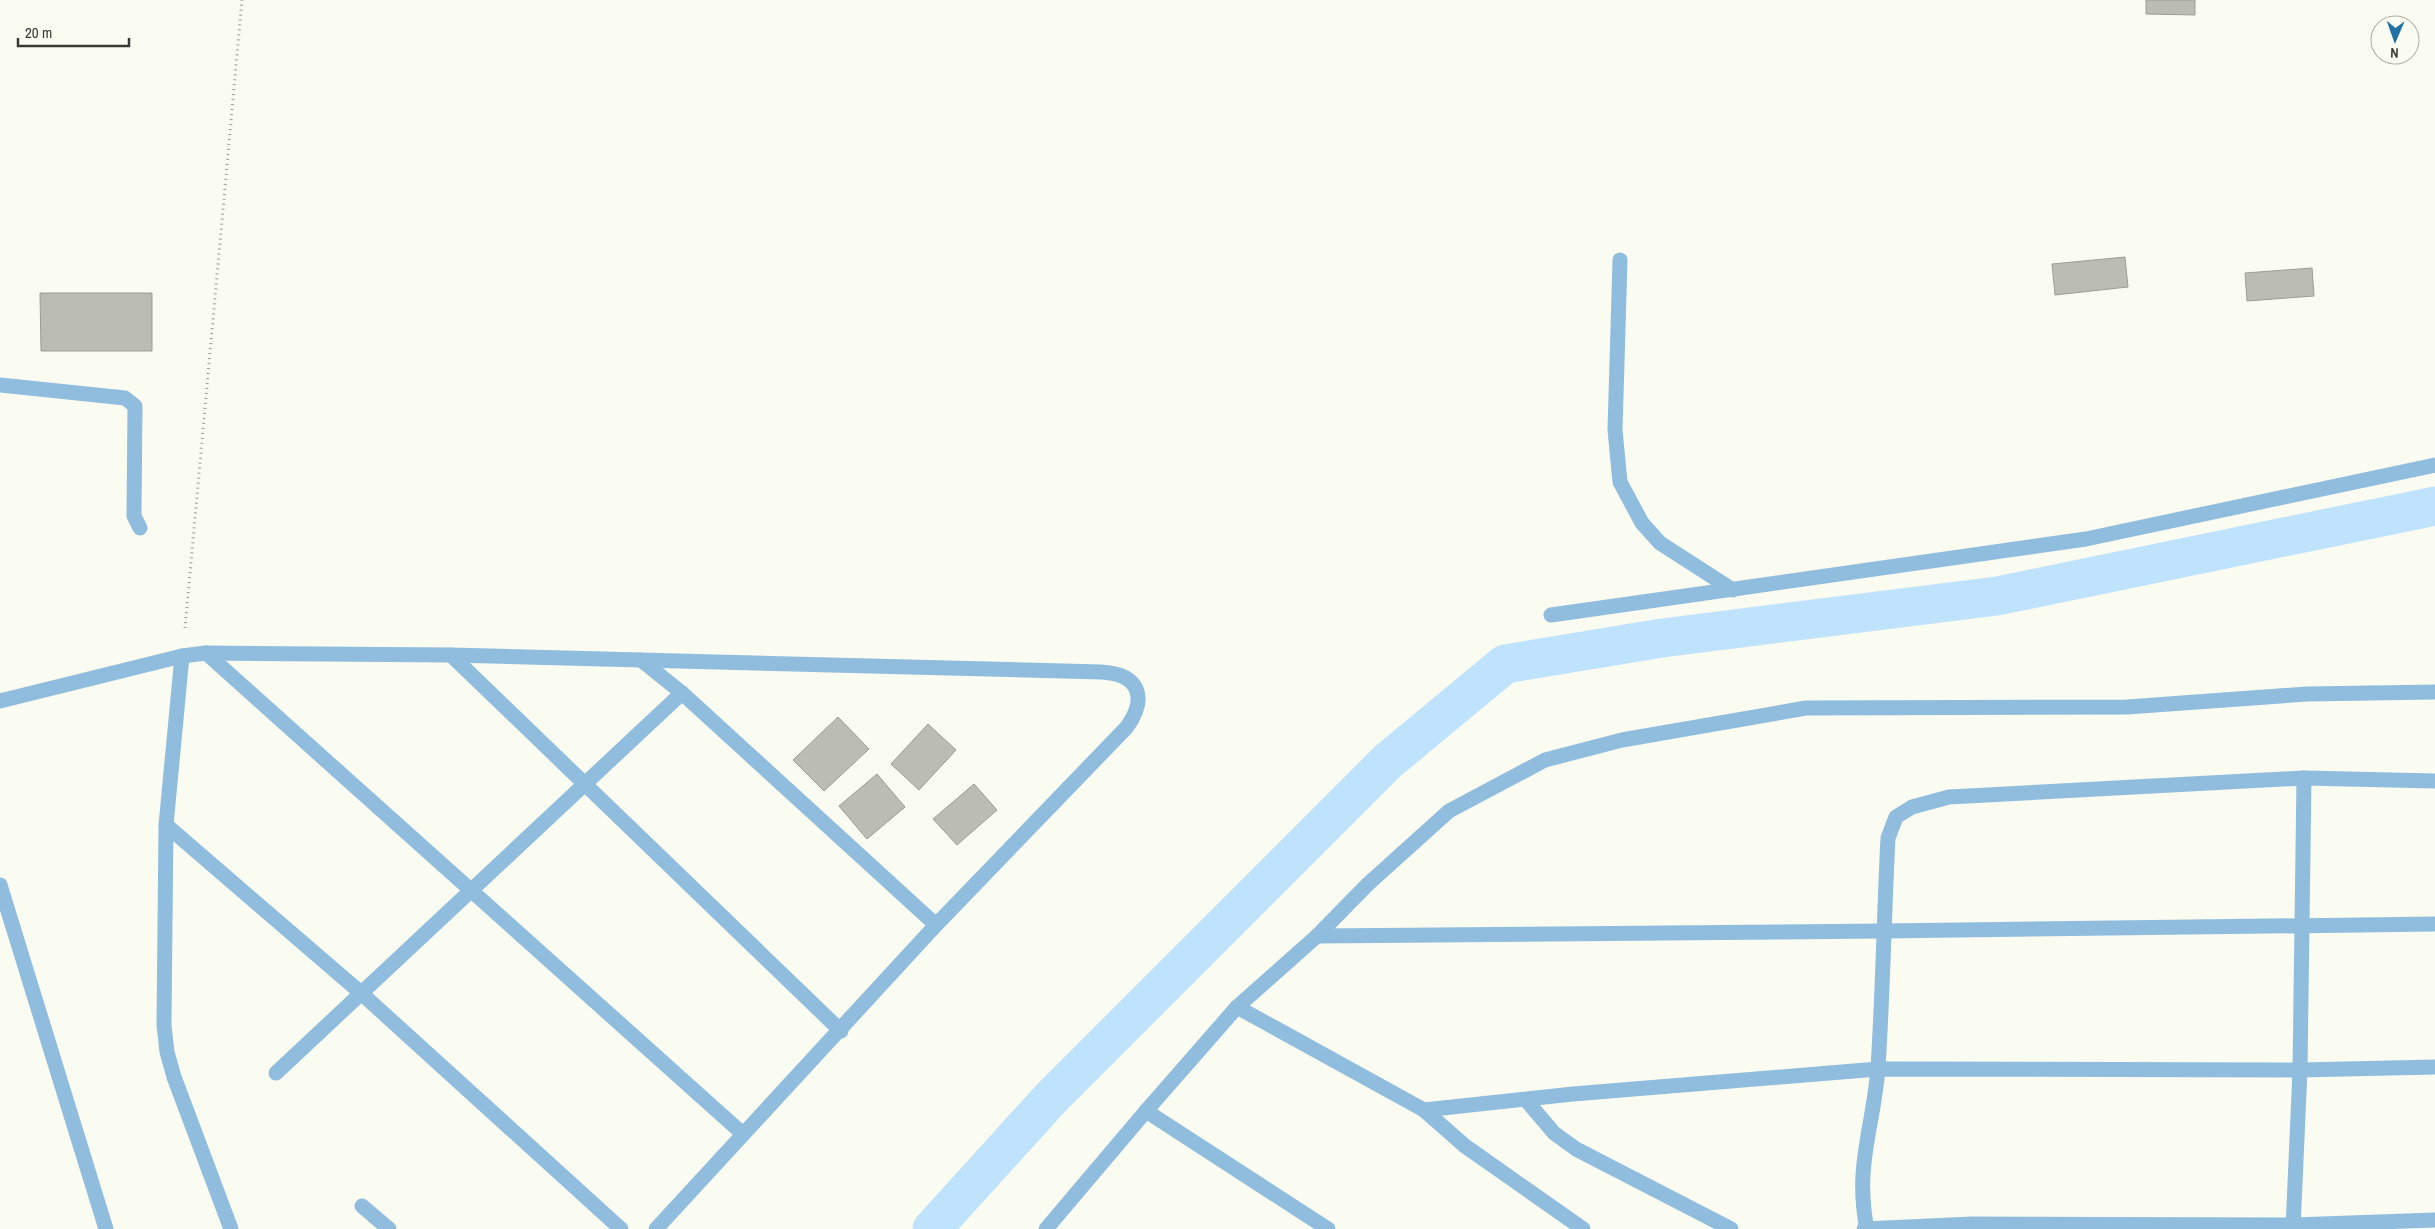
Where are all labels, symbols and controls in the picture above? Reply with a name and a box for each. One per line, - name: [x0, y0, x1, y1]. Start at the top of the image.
- scale bar: [18, 15, 129, 47]
- north arrow: [2370, 15, 2420, 65]
- text: 20 m: [25, 22, 52, 43]
- text: N: [2390, 44, 2399, 62]

